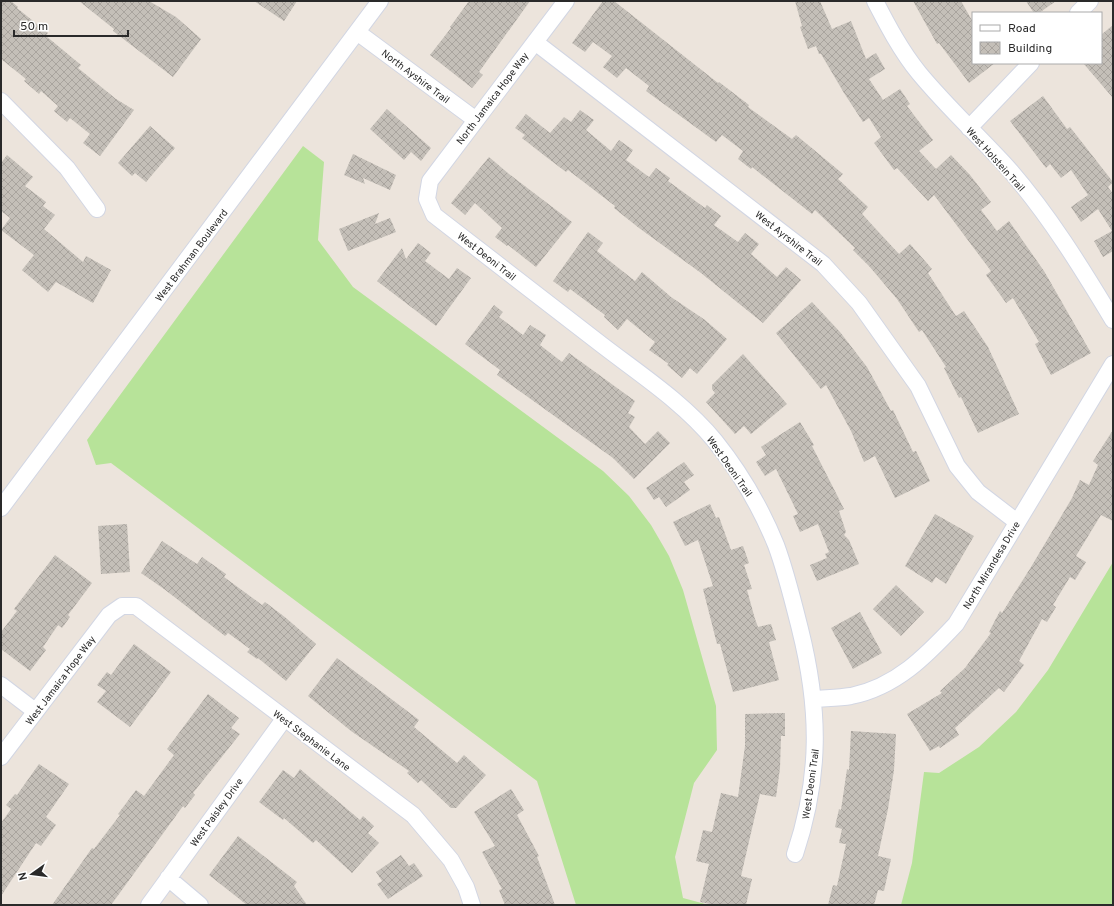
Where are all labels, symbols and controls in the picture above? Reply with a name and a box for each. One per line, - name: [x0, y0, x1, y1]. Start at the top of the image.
- scale bar: [14, 12, 128, 38]
- legend: [972, 12, 1102, 64]
- text: 50 m: [20, 19, 48, 35]
- text: Road: [1008, 21, 1036, 37]
- text: Building: [1008, 41, 1052, 57]
- street label: North Ayshire Trail: [378, 47, 452, 107]
- street label: North Jamaica Hope Way: [454, 50, 532, 148]
- street label: West Holstein Trail: [963, 125, 1027, 195]
- street label: West Brahman Boulevard: [153, 207, 231, 305]
- street label: West Ayrshire Trail: [752, 209, 824, 270]
- street label: West Deoni Trail: [454, 230, 518, 284]
- street label: West Deoni Trail: [703, 434, 755, 500]
- street label: North Mirandesa Drive: [961, 519, 1024, 612]
- street label: West Jamaica Hope Way: [23, 634, 99, 728]
- street label: West Stephanie Lane: [270, 708, 353, 775]
- street label: West Deoni Trail: [800, 748, 823, 820]
- street label: West Paisley Drive: [188, 776, 247, 850]
- north arrow: [12, 854, 52, 894]
- text: N: [16, 871, 31, 882]

